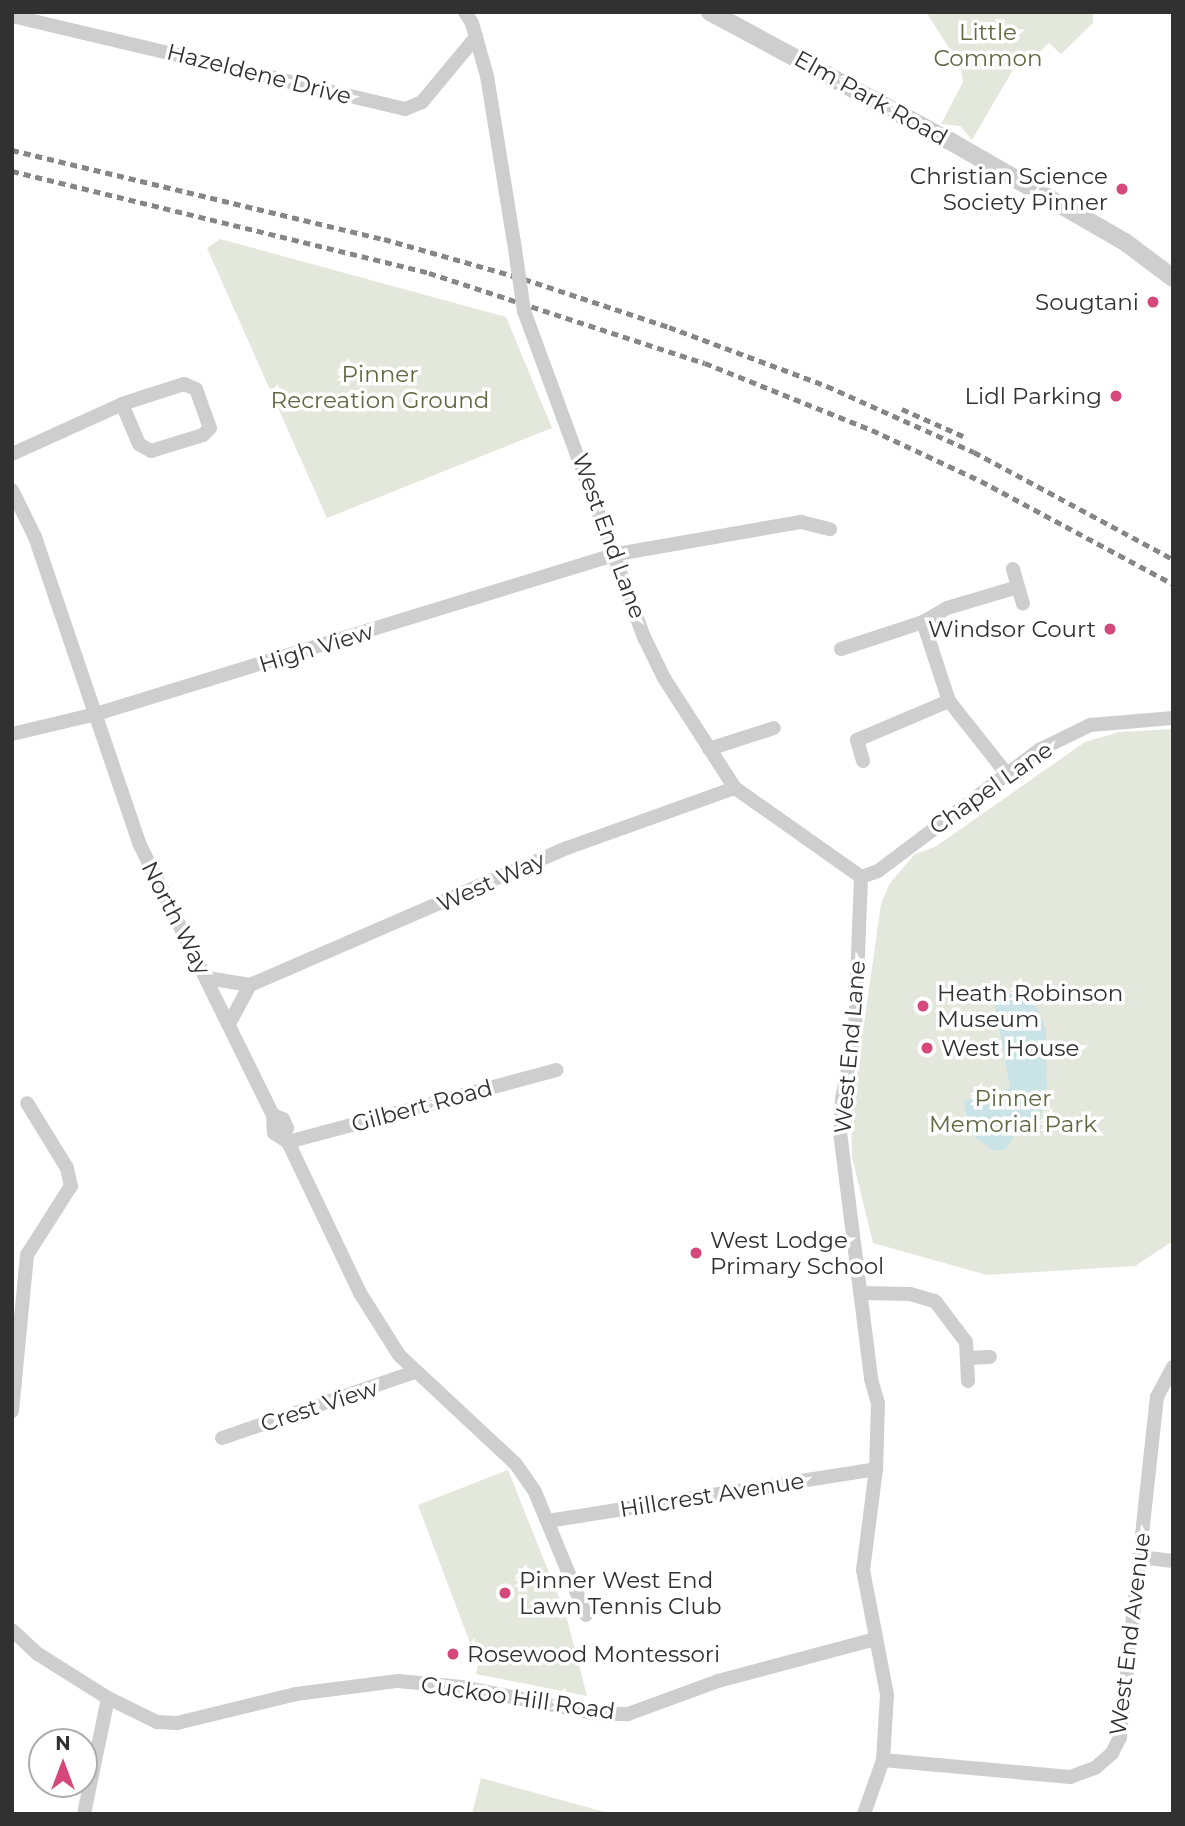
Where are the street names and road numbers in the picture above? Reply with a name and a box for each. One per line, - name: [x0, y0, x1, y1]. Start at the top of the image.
- street label: Hazeldene Drive: [164, 38, 354, 110]
- street label: Elm Park Road: [790, 45, 952, 151]
- street label: West End Lane: [566, 450, 652, 622]
- street label: High View: [256, 618, 376, 678]
- street label: Chapel Lane: [924, 735, 1058, 841]
- street label: West Way: [433, 846, 549, 918]
- street label: North Way: [136, 857, 216, 979]
- street label: West End Lane: [829, 959, 871, 1135]
- street label: Gilbert Road: [349, 1074, 495, 1138]
- street label: Crest View: [257, 1374, 381, 1438]
- street label: Hillcrest Avenue: [618, 1467, 806, 1523]
- street label: West End Avenue: [1104, 1531, 1156, 1737]
- street label: Cuckoo Hill Road: [419, 1671, 617, 1725]

